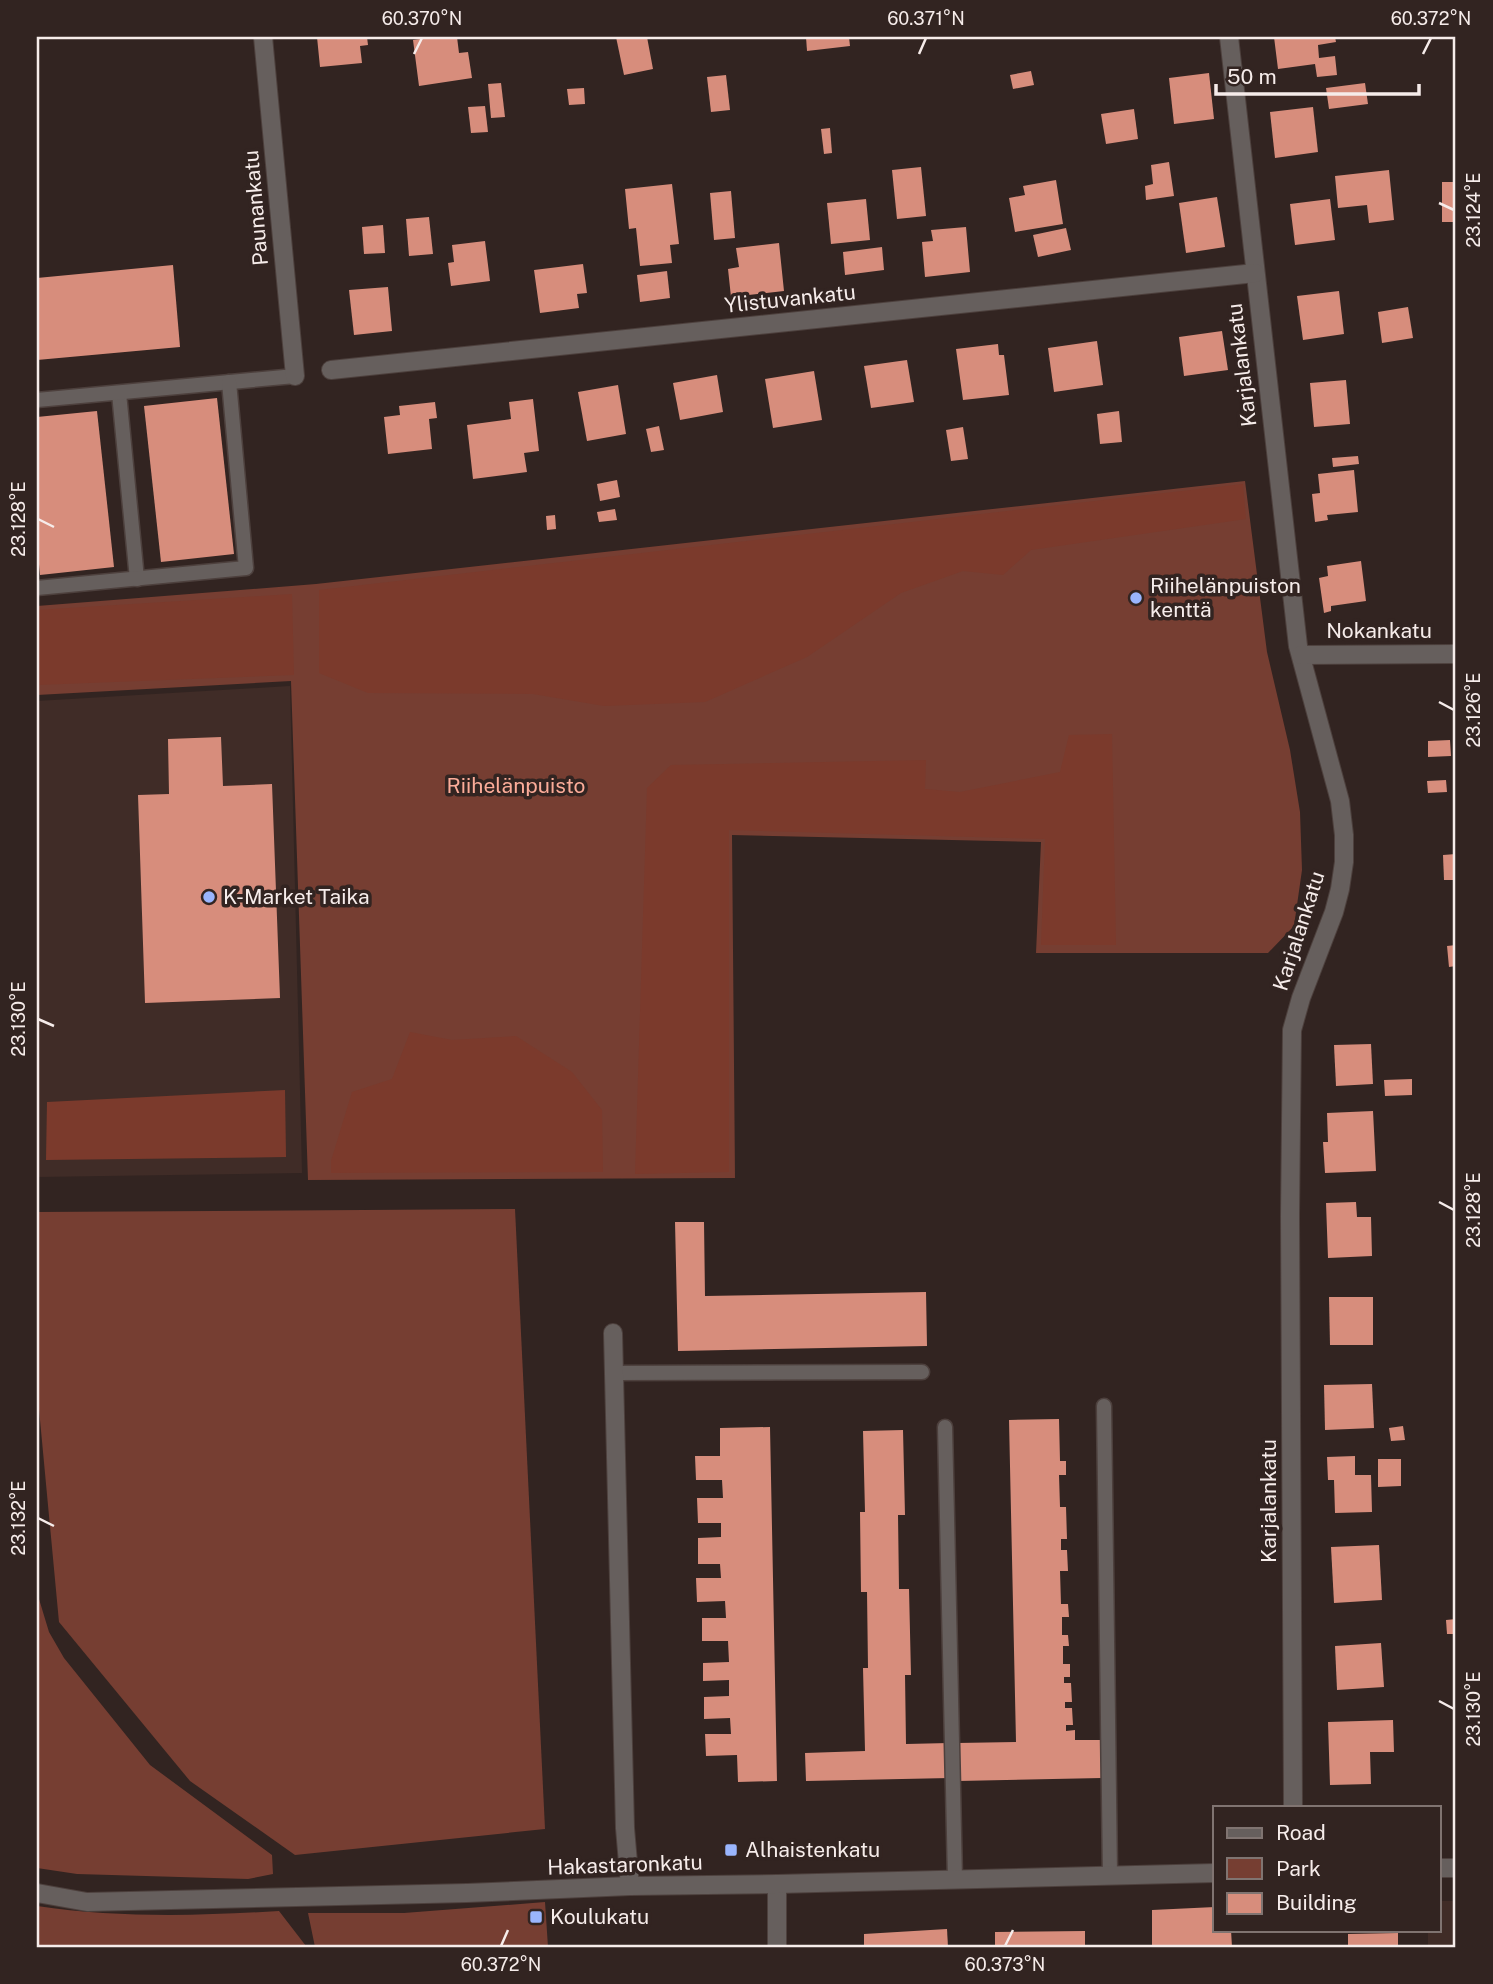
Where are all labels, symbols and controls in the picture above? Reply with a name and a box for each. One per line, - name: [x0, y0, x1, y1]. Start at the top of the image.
- text: 60.370°N: [382, 8, 462, 29]
- text: 60.371°N: [887, 8, 965, 29]
- text: 60.372°N: [1391, 8, 1471, 29]
- scale bar: [1216, 52, 1420, 96]
- text: 50 m: [1227, 64, 1277, 89]
- street label: Paunankatu: [238, 149, 273, 267]
- text: 23.124°E: [1463, 173, 1484, 248]
- street label: Ylistuvankatu: [723, 279, 857, 318]
- street label: Karjalankatu: [1222, 302, 1261, 428]
- text: 23.128°E: [8, 481, 29, 557]
- place label: Riihelänpuiston kenttä: [1150, 573, 1301, 622]
- marker: Riihelänpuiston kenttä: [1128, 590, 1144, 606]
- street label: Nokankatu: [1326, 618, 1432, 643]
- text: 23.126°E: [1463, 673, 1484, 747]
- park label: Riihelänpuisto: [447, 773, 585, 798]
- street label: Karjalankatu: [1267, 868, 1330, 994]
- place label: K-Market Taika: [223, 884, 370, 909]
- marker: K-Market Taika: [201, 889, 217, 905]
- text: 23.130°E: [8, 981, 29, 1057]
- text: 23.128°E: [1463, 1172, 1484, 1248]
- street label: Karjalankatu: [1256, 1439, 1281, 1563]
- text: 23.132°E: [8, 1480, 29, 1556]
- text: 23.130°E: [1463, 1671, 1484, 1747]
- legend: [1213, 1806, 1440, 1932]
- text: Road: [1276, 1820, 1326, 1845]
- place label: Alhaistenkatu: [745, 1837, 880, 1862]
- marker: Alhaistenkatu: [723, 1842, 739, 1858]
- street label: Hakastaronkatu: [547, 1849, 703, 1880]
- text: Park: [1276, 1856, 1321, 1881]
- text: Building: [1276, 1890, 1357, 1915]
- place label: Koulukatu: [550, 1904, 649, 1929]
- marker: Koulukatu: [528, 1909, 544, 1925]
- text: 60.372°N: [461, 1954, 541, 1975]
- text: 60.373°N: [965, 1954, 1045, 1975]

